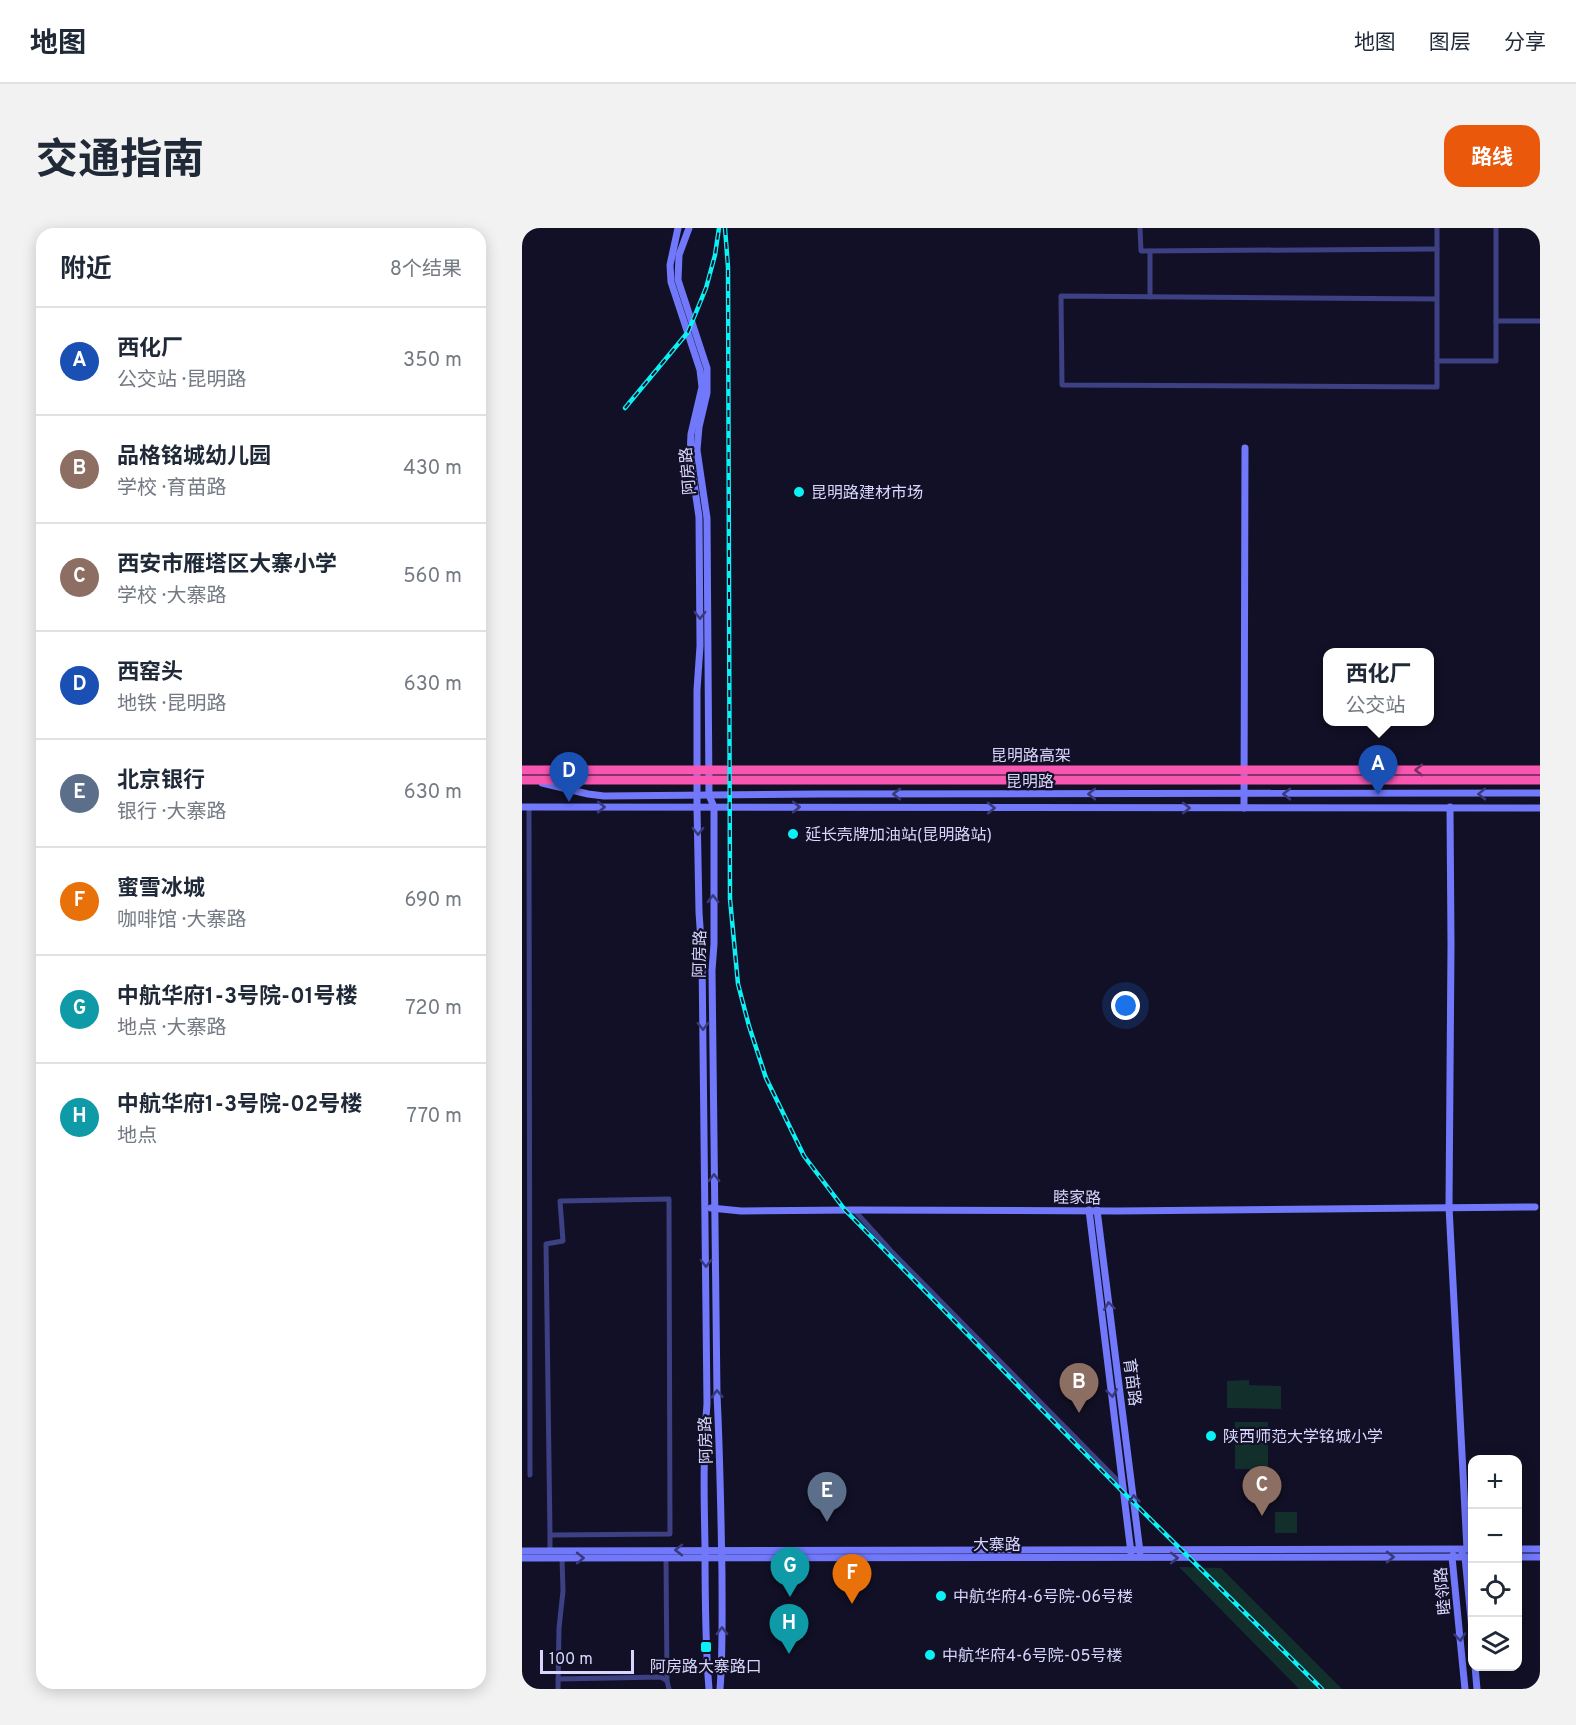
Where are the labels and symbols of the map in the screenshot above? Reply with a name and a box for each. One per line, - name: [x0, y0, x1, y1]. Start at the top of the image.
- street label: 阿房路: [677, 446, 701, 496]
- place label: 昆明路建材市场: [811, 484, 923, 504]
- marker: 昆明路建材市场: [792, 485, 806, 499]
- one-way arrow: [694, 610, 706, 619]
- pin: A: [1358, 746, 1398, 795]
- street label: 昆明路高架: [991, 747, 1071, 767]
- pin: D: [550, 752, 588, 802]
- one-way arrow: [1414, 764, 1423, 776]
- street label: 昆明路: [1006, 773, 1054, 793]
- one-way arrow: [892, 788, 901, 800]
- one-way arrow: [1087, 788, 1096, 800]
- one-way arrow: [1282, 788, 1291, 800]
- one-way arrow: [1477, 788, 1486, 800]
- one-way arrow: [597, 801, 606, 813]
- one-way arrow: [792, 801, 801, 813]
- one-way arrow: [987, 802, 996, 814]
- one-way arrow: [1182, 802, 1191, 814]
- one-way arrow: [692, 826, 704, 835]
- place label: 延长壳牌加油站(昆明路站): [805, 826, 992, 846]
- marker: 延长壳牌加油站(昆明路站): [786, 827, 800, 841]
- one-way arrow: [707, 894, 719, 903]
- street label: 阿房路: [691, 930, 711, 978]
- your location: [1111, 991, 1140, 1020]
- one-way arrow: [697, 1021, 709, 1030]
- one-way arrow: [708, 1173, 720, 1182]
- street label: 睦家路: [1053, 1189, 1101, 1209]
- one-way arrow: [700, 1258, 712, 1267]
- one-way arrow: [1104, 1301, 1116, 1311]
- street label: 育苗路: [1118, 1357, 1144, 1407]
- pin: B: [1060, 1364, 1098, 1413]
- one-way arrow: [711, 1389, 723, 1398]
- one-way arrow: [1105, 1389, 1117, 1398]
- street label: 阿房路: [696, 1416, 718, 1464]
- place label: 陕西师范大学铭城小学: [1223, 1428, 1383, 1448]
- marker: 陕西师范大学铭城小学: [1204, 1429, 1218, 1443]
- pin: C: [1242, 1466, 1282, 1516]
- pin: E: [808, 1472, 846, 1522]
- one-way arrow: [1128, 1495, 1141, 1504]
- street label: 大寨路: [973, 1536, 1021, 1556]
- one-way arrow: [675, 1544, 684, 1556]
- pin: G: [770, 1548, 810, 1597]
- one-way arrow: [1386, 1551, 1395, 1563]
- one-way arrow: [576, 1552, 585, 1564]
- one-way arrow: [1170, 1552, 1179, 1564]
- pin: F: [832, 1554, 872, 1604]
- street label: 睦邻路: [1432, 1566, 1456, 1616]
- place label: 中航华府4-6号院-06号楼: [953, 1588, 1133, 1608]
- marker: 中航华府4-6号院-06号楼: [934, 1589, 948, 1603]
- pin: H: [770, 1604, 808, 1654]
- one-way arrow: [716, 1626, 728, 1635]
- one-way arrow: [1453, 1633, 1466, 1642]
- marker: 阿房路大寨路口: [699, 1640, 713, 1654]
- scale bar: [540, 1647, 634, 1674]
- place label: 中航华府4-6号院-05号楼: [942, 1647, 1122, 1667]
- marker: 中航华府4-6号院-05号楼: [923, 1648, 937, 1662]
- place label: 阿房路大寨路口: [650, 1658, 762, 1678]

